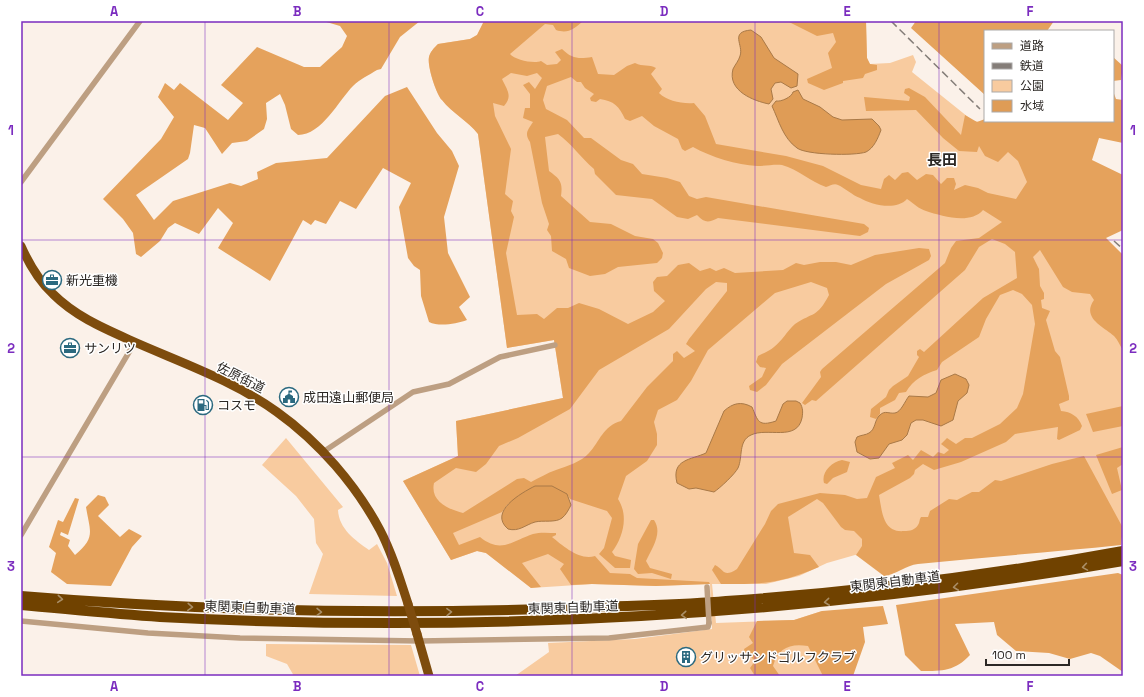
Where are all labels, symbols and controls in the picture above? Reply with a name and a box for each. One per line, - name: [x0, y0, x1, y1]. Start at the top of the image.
- text: A: [110, 3, 119, 20]
- text: B: [293, 3, 302, 20]
- text: C: [476, 3, 484, 20]
- text: D: [660, 3, 669, 20]
- text: E: [843, 3, 851, 20]
- text: F: [1027, 3, 1034, 20]
- legend: [984, 30, 1114, 122]
- text: 道路: [1020, 38, 1044, 54]
- text: 鉄道: [1020, 58, 1044, 74]
- text: 公園: [1020, 78, 1044, 94]
- text: 水域: [1020, 98, 1044, 114]
- text: 1: [8, 122, 14, 139]
- text: 1: [1130, 122, 1136, 139]
- district label: 長田: [927, 150, 957, 169]
- office icon: 新光重機: [41, 269, 63, 291]
- place label: 新光重機: [66, 272, 118, 289]
- office icon: サンリツ: [59, 337, 81, 359]
- text: 2: [7, 340, 15, 357]
- place label: サンリツ: [84, 340, 136, 357]
- text: 2: [1129, 340, 1137, 357]
- street label: 佐原街道: [214, 358, 268, 397]
- public building icon: 成田遠山郵便局: [278, 386, 300, 408]
- place label: 成田遠山郵便局: [303, 389, 394, 406]
- fuel station icon: コスモ: [192, 394, 214, 416]
- place label: コスモ: [217, 397, 256, 414]
- text: 3: [7, 558, 15, 575]
- text: 3: [1129, 558, 1137, 575]
- one-way arrow: [1081, 562, 1088, 571]
- street label: 東関東自動車道: [849, 568, 941, 595]
- one-way arrow: [953, 582, 959, 591]
- one-way arrow: [57, 594, 63, 603]
- street label: 東関東自動車道: [204, 597, 296, 618]
- street label: 東関東自動車道: [527, 597, 619, 618]
- one-way arrow: [824, 597, 830, 606]
- one-way arrow: [187, 602, 193, 611]
- one-way arrow: [316, 608, 322, 616]
- one-way arrow: [446, 608, 452, 616]
- one-way arrow: [680, 610, 687, 619]
- scale bar: [986, 641, 1069, 667]
- building icon: グリッサンドゴルフクラブ: [675, 646, 697, 668]
- text: 100 m: [992, 647, 1026, 663]
- place label: グリッサンドゴルフクラブ: [700, 649, 856, 666]
- text: A: [110, 678, 119, 695]
- text: B: [293, 678, 302, 695]
- text: C: [476, 678, 484, 695]
- text: D: [660, 678, 669, 695]
- text: E: [843, 678, 851, 695]
- text: F: [1027, 678, 1034, 695]

